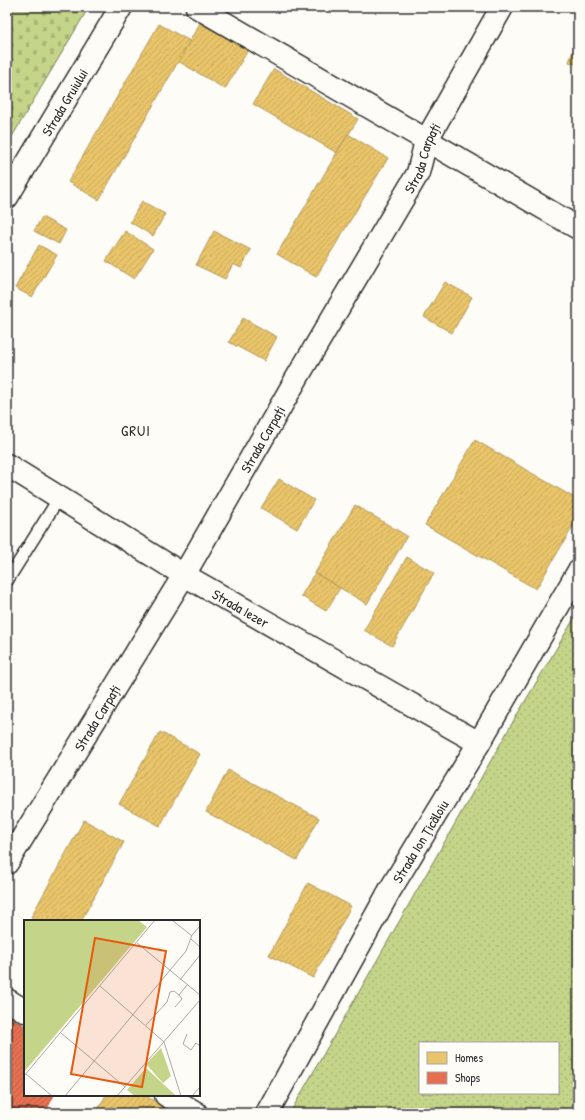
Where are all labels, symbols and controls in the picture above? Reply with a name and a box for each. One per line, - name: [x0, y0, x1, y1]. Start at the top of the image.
- street label: Strada Gruiului: [37, 65, 92, 139]
- street label: Strada Carpați: [399, 119, 444, 196]
- street label: Strada Carpați: [235, 402, 289, 476]
- district label: GRUI: [121, 420, 151, 441]
- street label: Strada Iezer: [209, 584, 273, 631]
- street label: Strada Carpați: [69, 681, 124, 754]
- street label: Strada Ion Țicăloiu: [387, 796, 452, 886]
- inset map: [24, 920, 200, 1096]
- legend: [419, 1042, 559, 1094]
- text: Homes: [455, 1049, 483, 1066]
- text: Shops: [455, 1069, 481, 1086]

